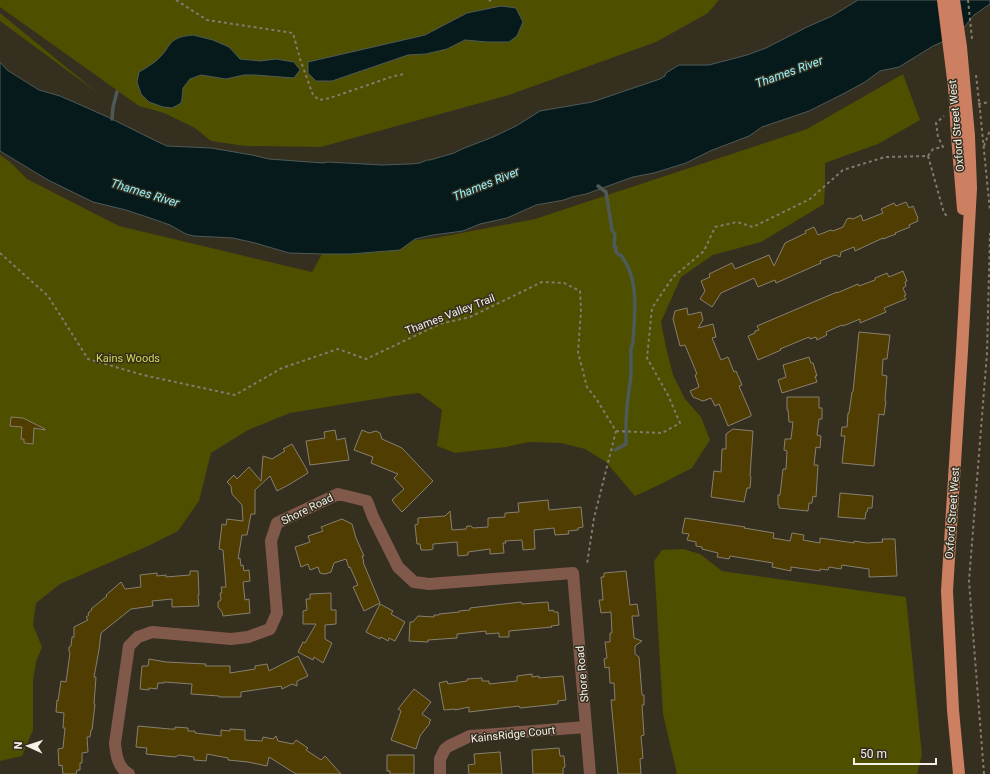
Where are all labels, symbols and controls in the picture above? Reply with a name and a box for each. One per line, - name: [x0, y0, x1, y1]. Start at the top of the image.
- water label: Thames River: [753, 53, 826, 91]
- street label: Oxford Street West: [946, 79, 967, 172]
- water label: Thames River: [451, 164, 522, 204]
- water label: Thames River: [109, 176, 182, 210]
- street label: Thames Valley Trail: [403, 291, 497, 338]
- park label: Kains Woods: [96, 352, 160, 365]
- street label: Oxford Street West: [943, 466, 962, 559]
- street label: Shore Road: [279, 491, 335, 528]
- street label: Shore Road: [574, 645, 591, 703]
- street label: KainsRidge Court: [470, 724, 556, 745]
- north arrow: [8, 726, 48, 766]
- scale bar: [854, 740, 936, 766]
- text: N: [12, 741, 25, 750]
- text: 50 m: [860, 747, 887, 761]

